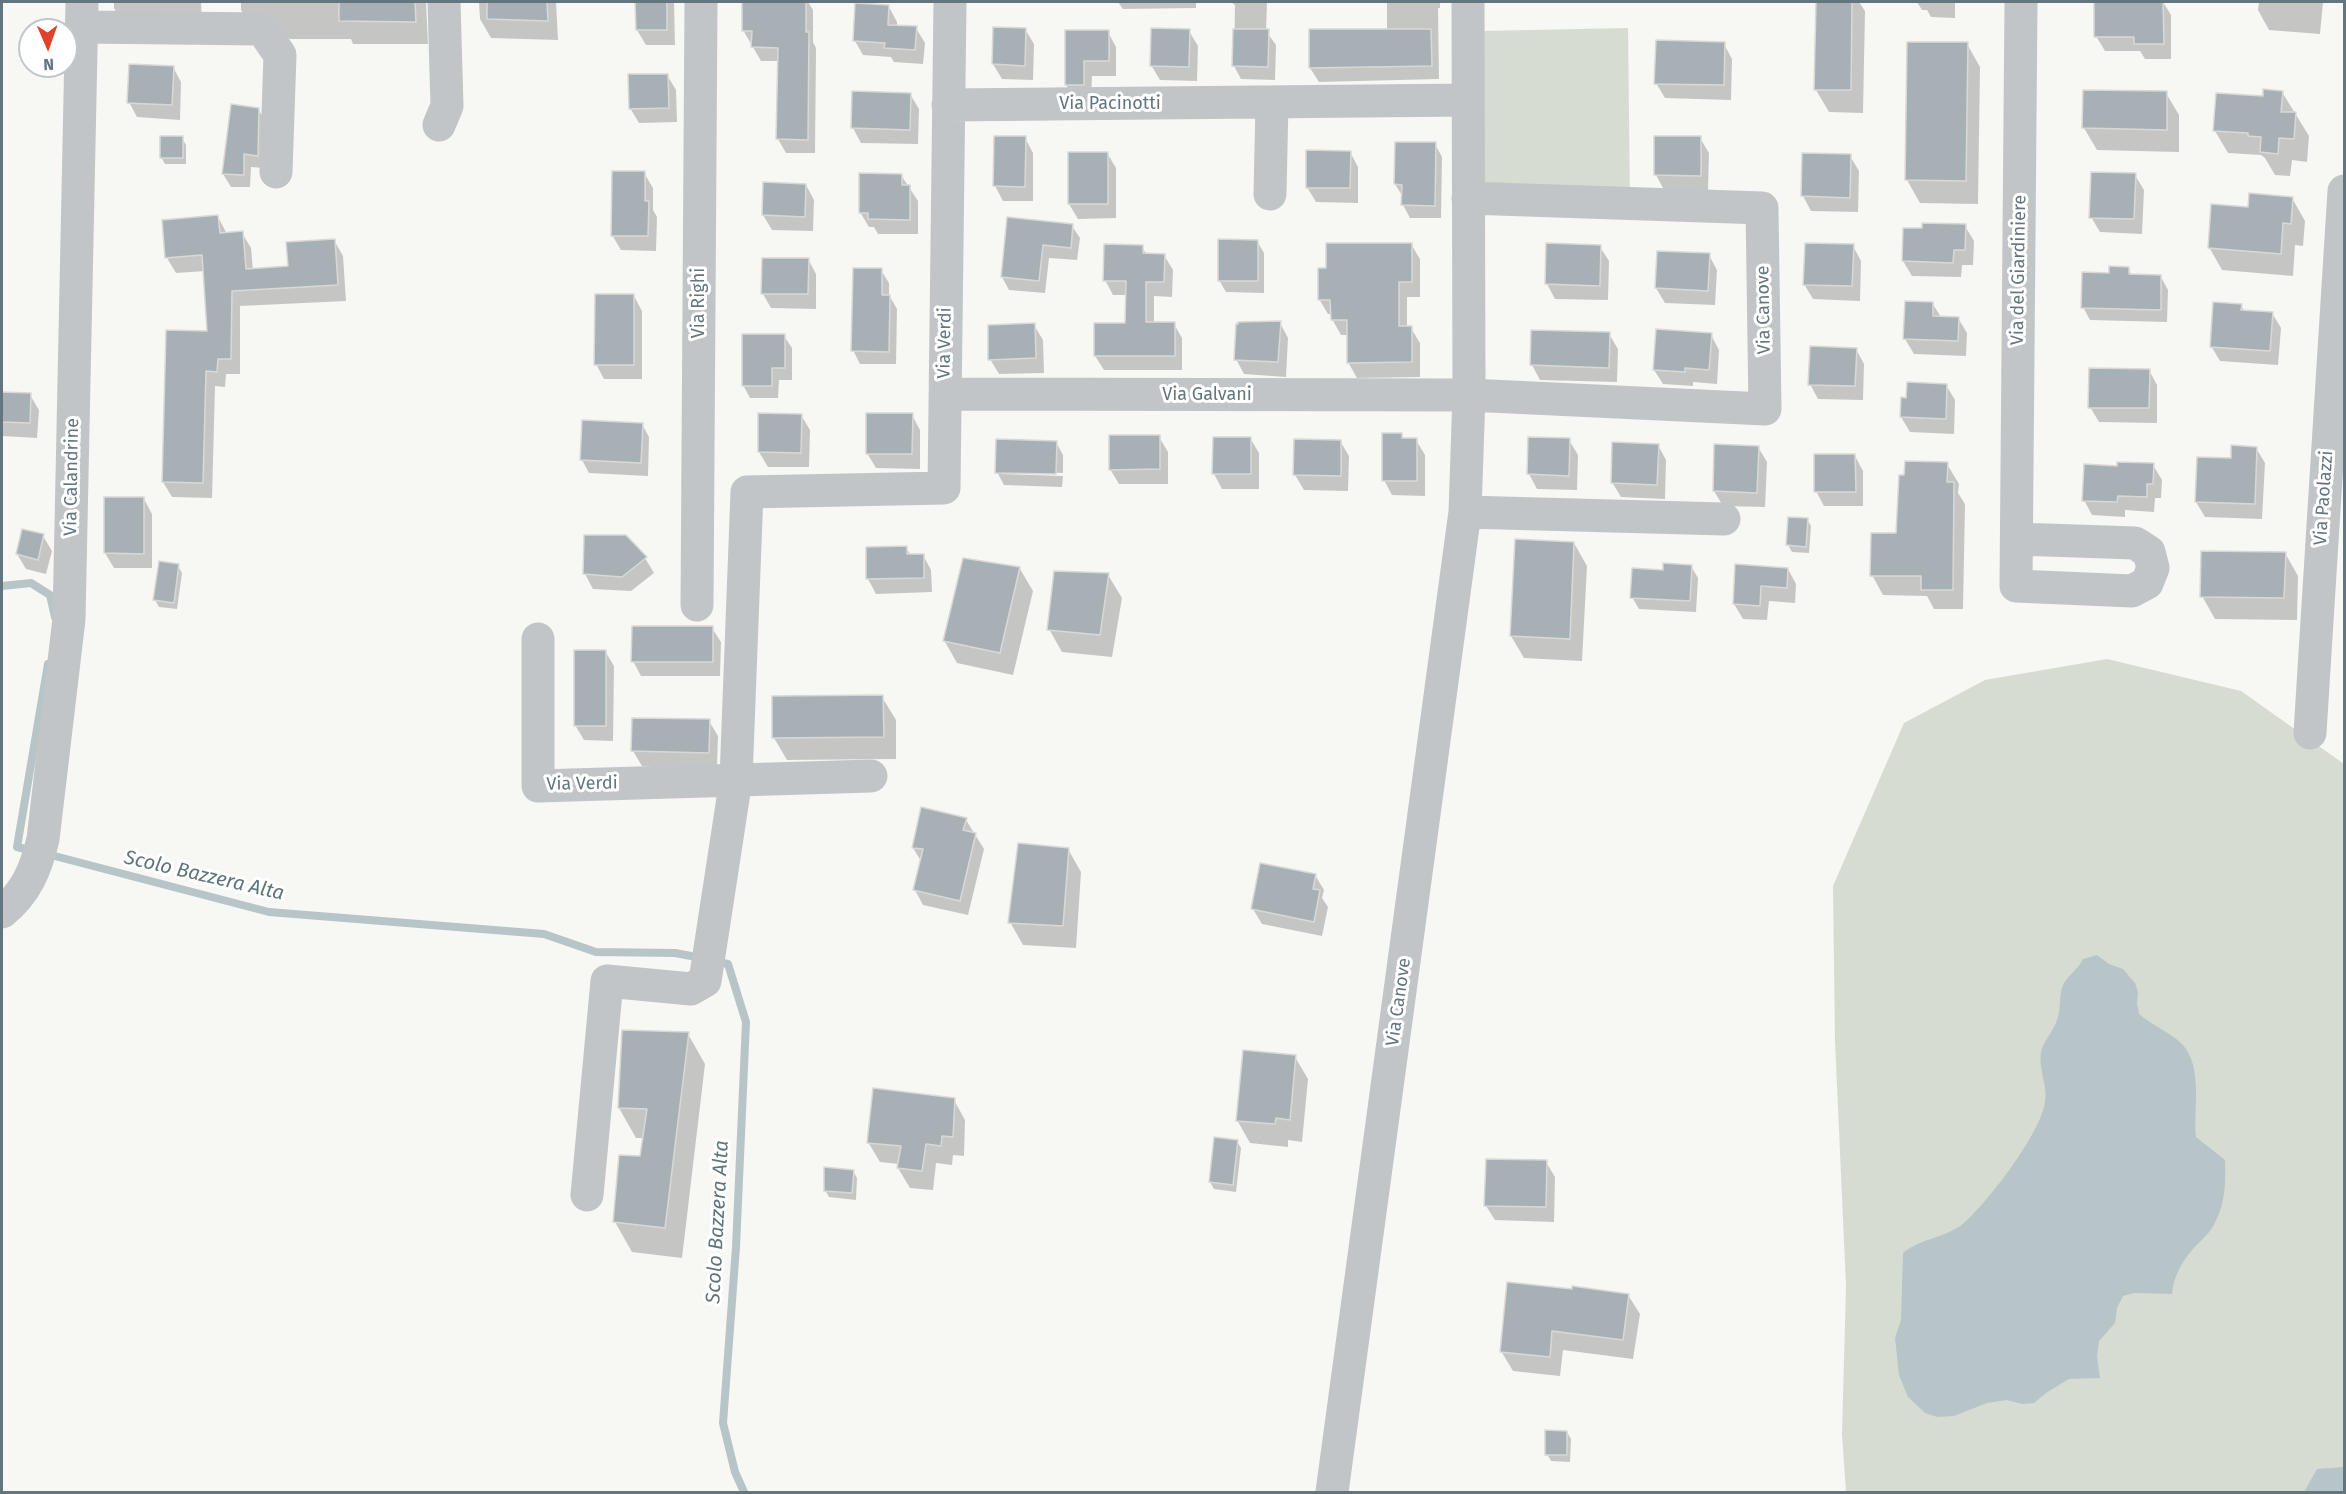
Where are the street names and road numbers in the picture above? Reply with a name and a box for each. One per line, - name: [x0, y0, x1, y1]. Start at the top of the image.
- street label: Via Pacinotti: [1059, 93, 1161, 115]
- street label: Via del Giardiniere: [2007, 195, 2031, 345]
- street label: Via Canove: [1752, 265, 1776, 355]
- street label: Via Righi: [688, 268, 710, 338]
- street label: Via Verdi: [934, 307, 956, 379]
- street label: Via Galvani: [1162, 384, 1252, 406]
- street label: Via Calandrine: [60, 418, 84, 536]
- street label: Via Paolazzi: [2310, 450, 2338, 546]
- street label: Via Verdi: [546, 773, 618, 795]
- street label: Via Canove: [1382, 956, 1416, 1048]

